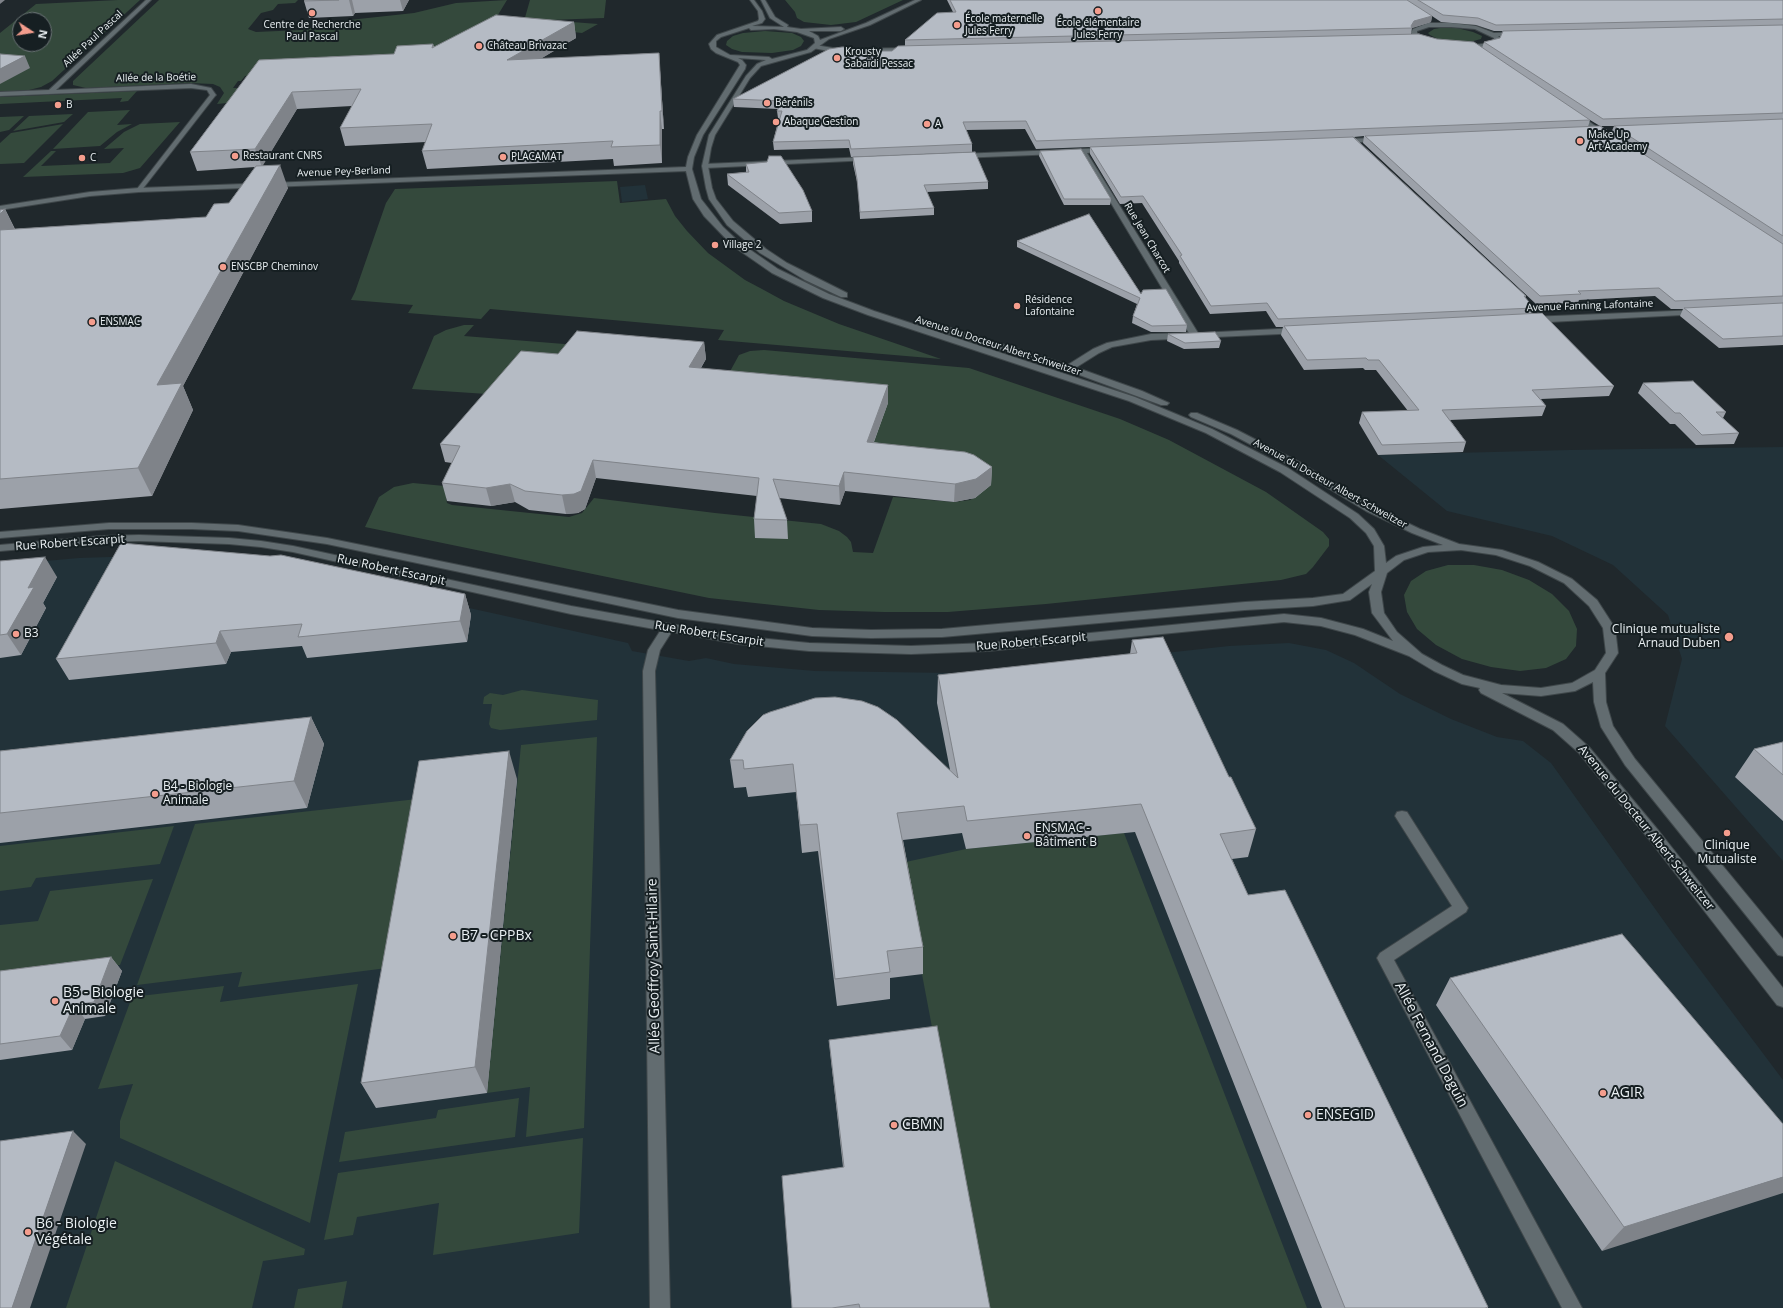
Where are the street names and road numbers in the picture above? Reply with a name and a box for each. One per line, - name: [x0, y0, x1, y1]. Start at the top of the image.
- street label: Allée Paul Pascal: [61, 8, 125, 70]
- street label: Allée de la Boétie: [116, 71, 196, 85]
- street label: Avenue Pey-Berland: [297, 164, 391, 180]
- street label: Rue Jean Charcot: [1121, 201, 1173, 275]
- street label: Avenue Fanning Lafontaine: [1526, 298, 1654, 314]
- street label: Avenue du Docteur Albert Schweitzer: [914, 314, 1082, 378]
- street label: Avenue du Docteur Albert Schweitzer: [1251, 437, 1409, 531]
- street label: Rue Robert Escarpit: [15, 532, 125, 554]
- street label: Rue Robert Escarpit: [336, 552, 446, 588]
- street label: Rue Robert Escarpit: [654, 618, 764, 650]
- street label: Rue Robert Escarpit: [976, 630, 1086, 654]
- street label: Avenue du Docteur Albert Schweitzer: [1575, 743, 1717, 913]
- street label: Allée Geoffroy Saint-Hilaire: [644, 878, 664, 1054]
- street label: Allée Fernand Daguin: [1391, 979, 1471, 1111]

